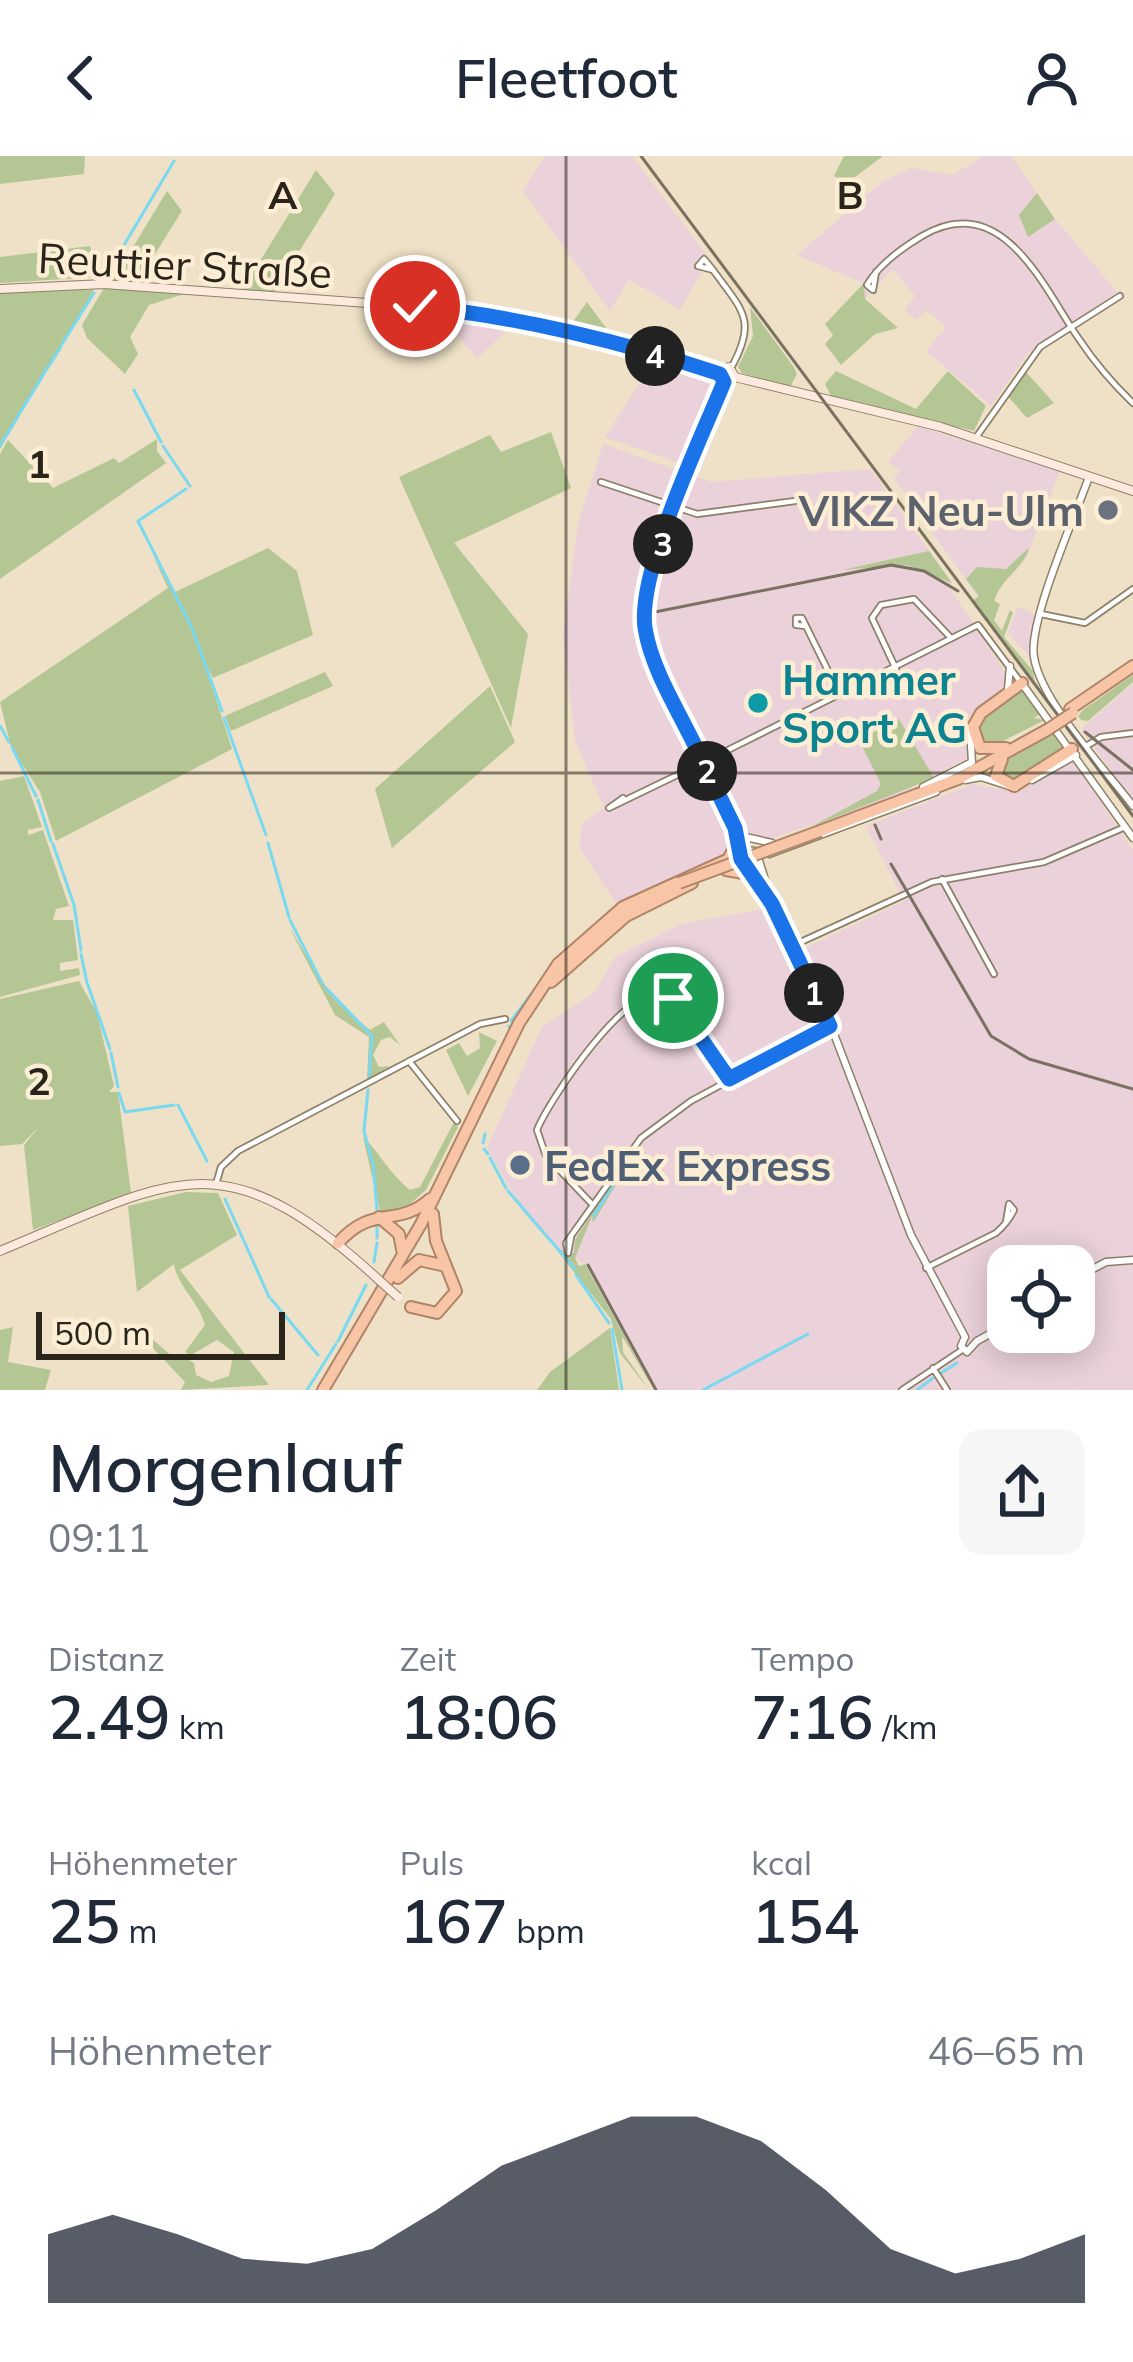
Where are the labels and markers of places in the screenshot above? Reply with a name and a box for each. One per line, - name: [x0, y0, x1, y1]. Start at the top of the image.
- pin: [364, 255, 466, 357]
- pin: 4: [625, 326, 685, 386]
- place label: VIKZ Neu-Ulm: [798, 484, 1084, 537]
- marker: VIKZ Neu-Ulm: [1095, 497, 1121, 523]
- pin: 3: [633, 514, 693, 574]
- place label: Hammer Sport AG: [782, 653, 967, 754]
- marker: Hammer Sport AG: [745, 690, 771, 716]
- pin: 2: [677, 741, 737, 801]
- pin: [622, 947, 724, 1049]
- pin: 1: [784, 963, 844, 1023]
- place label: FedEx Express: [544, 1139, 831, 1192]
- marker: FedEx Express: [507, 1152, 533, 1178]

